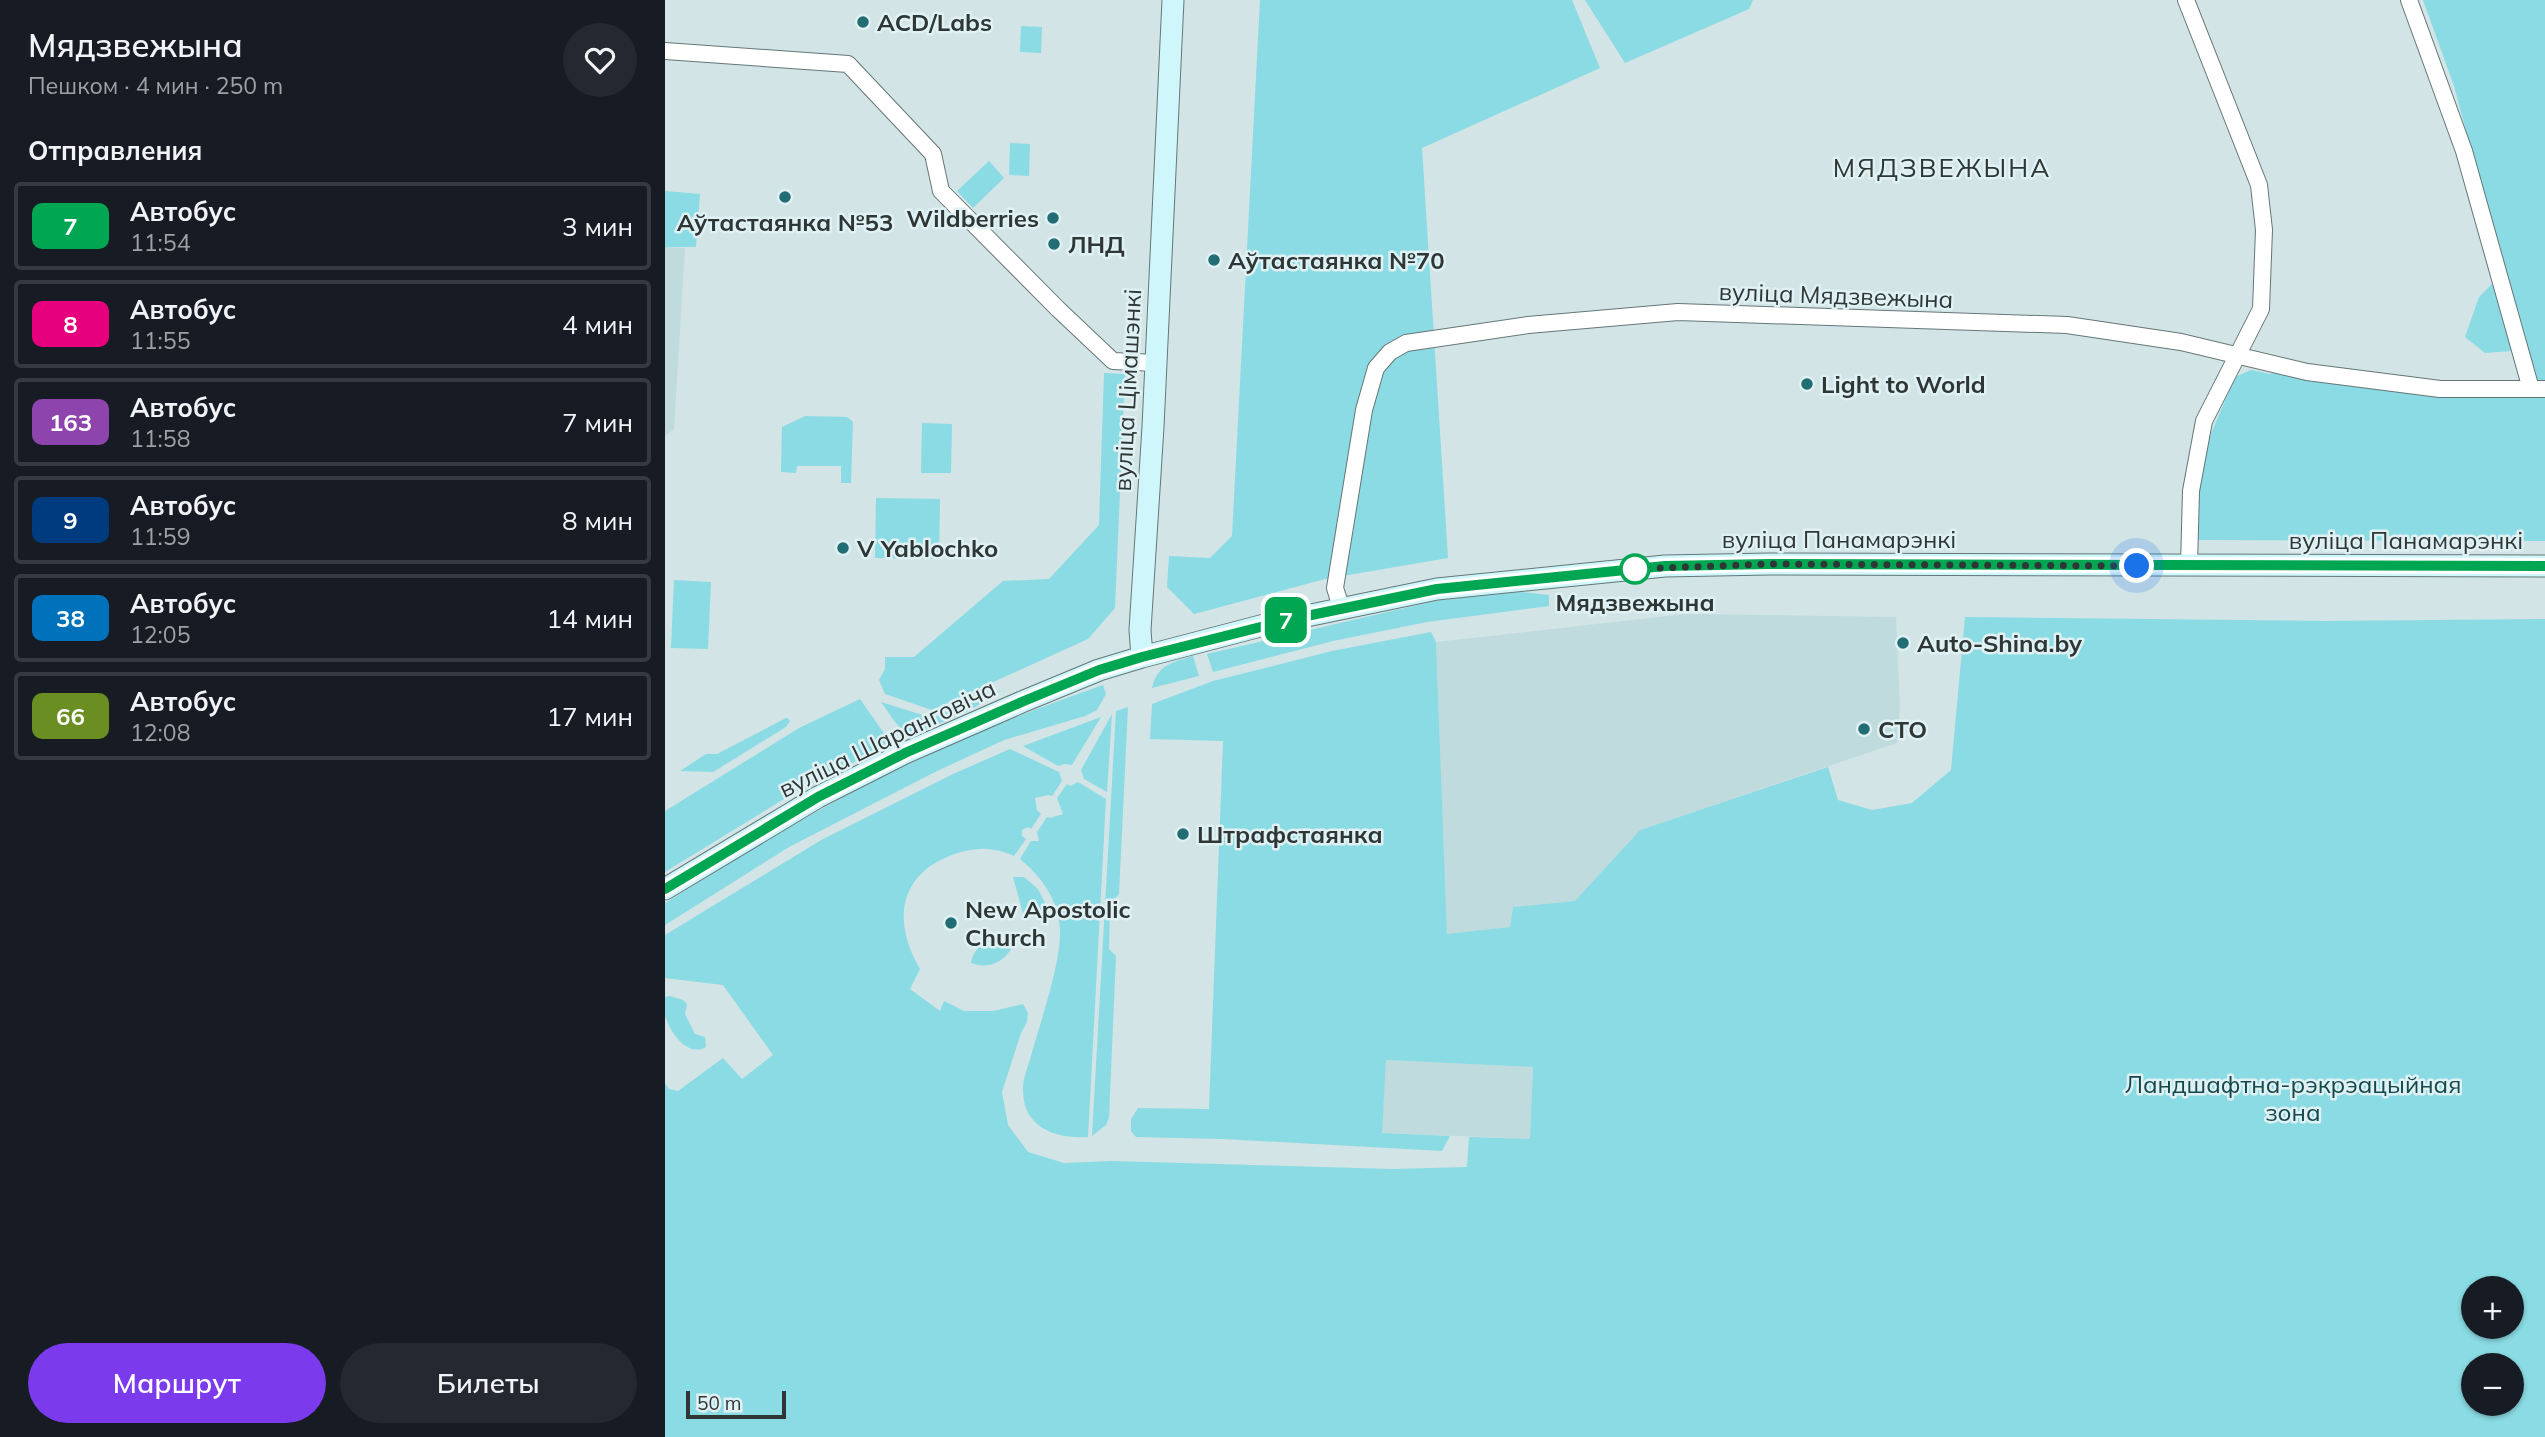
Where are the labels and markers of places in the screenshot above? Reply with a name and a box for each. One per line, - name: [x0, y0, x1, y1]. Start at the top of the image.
- place label: ACD/Labs: [877, 7, 992, 37]
- marker: ACD/Labs: [855, 14, 871, 30]
- marker: Аўтастаянка №53: [777, 189, 793, 205]
- place label: Wildberries: [906, 203, 1039, 233]
- place label: Аўтастаянка №53: [677, 207, 893, 237]
- marker: Wildberries: [1045, 210, 1061, 226]
- place label: ЛНД: [1068, 229, 1125, 259]
- marker: ЛНД: [1046, 236, 1062, 252]
- place label: Аўтастаянка №70: [1228, 245, 1445, 275]
- marker: Аўтастаянка №70: [1206, 252, 1222, 268]
- place label: Light to World: [1821, 369, 1986, 399]
- marker: Light to World: [1799, 376, 1815, 392]
- place label: V Yablochko: [856, 533, 998, 563]
- marker: V Yablochko: [835, 540, 851, 556]
- marker: Мядзвежына: [1620, 554, 1650, 584]
- place label: Мядзвежына: [1555, 587, 1715, 617]
- place label: Auto-Shina.by: [1917, 628, 2083, 658]
- marker: Auto-Shina.by: [1895, 635, 1911, 651]
- place label: СТО: [1878, 714, 1927, 744]
- marker: СТО: [1856, 721, 1872, 737]
- place label: Штрафстаянка: [1197, 819, 1383, 849]
- marker: Штрафстаянка: [1175, 826, 1191, 842]
- place label: New Apostolic Church: [965, 894, 1131, 952]
- marker: New Apostolic Church: [943, 915, 959, 931]

